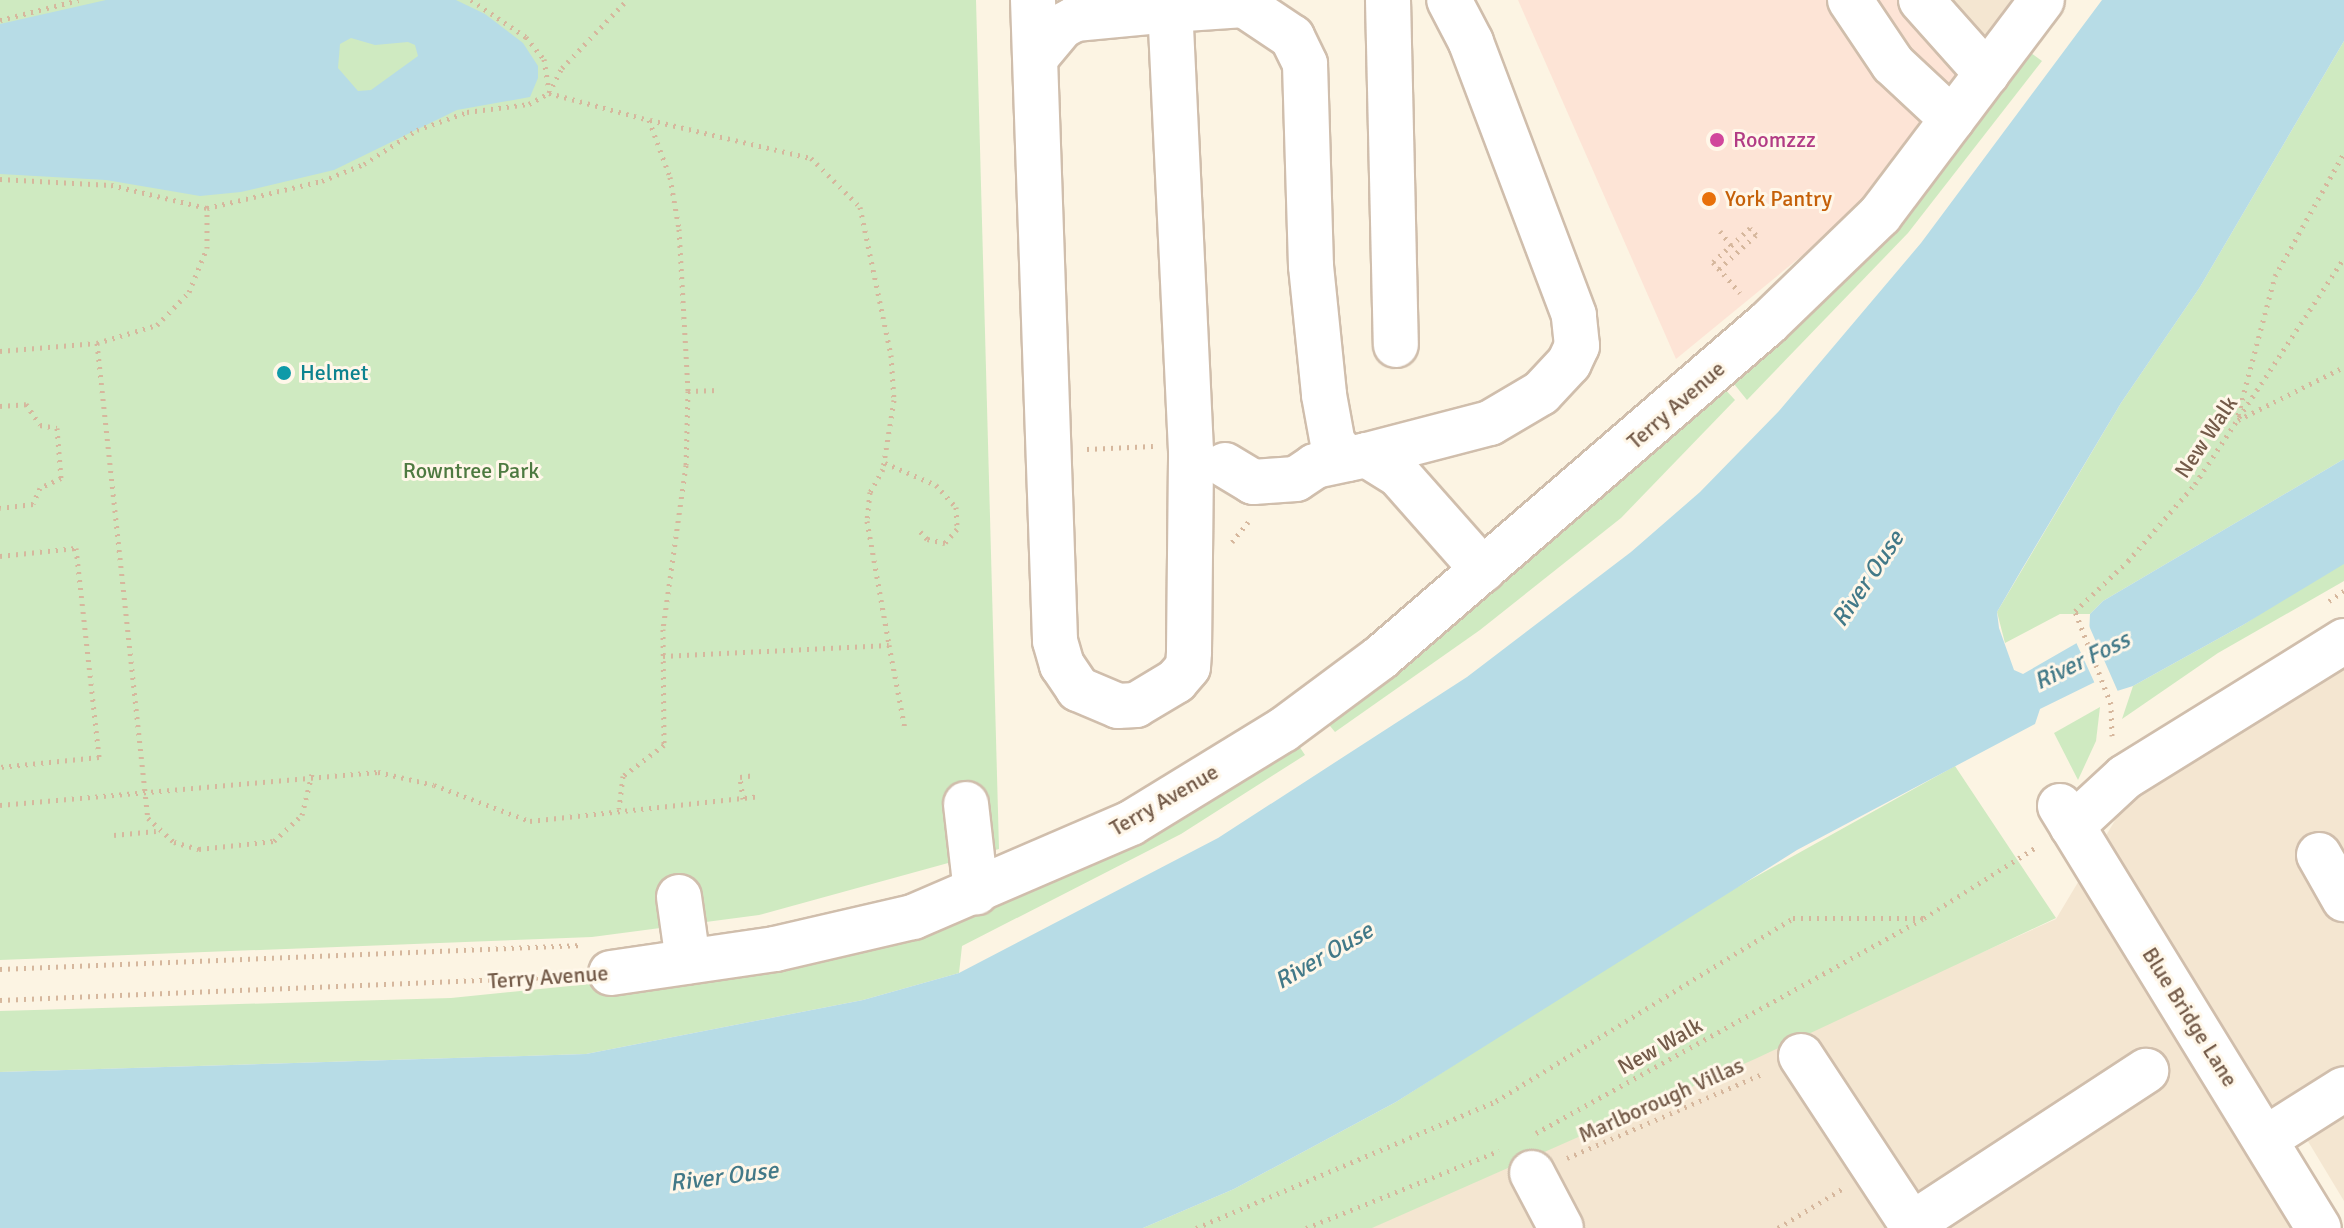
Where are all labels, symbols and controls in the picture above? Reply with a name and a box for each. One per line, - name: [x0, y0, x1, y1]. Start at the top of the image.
- place label: Roomzzz: [1733, 127, 1816, 153]
- marker: Roomzzz: [1708, 131, 1726, 149]
- place label: York Pantry: [1725, 186, 1832, 212]
- marker: York Pantry: [1700, 190, 1718, 208]
- street label: Terry Avenue: [1622, 355, 1730, 455]
- place label: Helmet: [300, 360, 369, 386]
- marker: Helmet: [275, 364, 293, 382]
- street label: New Walk: [2169, 391, 2243, 483]
- park label: Rowntree Park: [403, 458, 539, 484]
- water label: River Ouse: [1826, 526, 1910, 632]
- water label: River Foss: [2030, 626, 2134, 696]
- street label: Terry Avenue: [1105, 758, 1223, 842]
- water label: River Ouse: [1270, 916, 1378, 996]
- street label: Blue Bridge Lane: [2137, 942, 2243, 1092]
- street label: Terry Avenue: [487, 960, 609, 994]
- street label: New Walk: [1613, 1012, 1707, 1080]
- street label: Marlborough Villas: [1574, 1052, 1748, 1148]
- water label: River Ouse: [668, 1156, 780, 1198]

